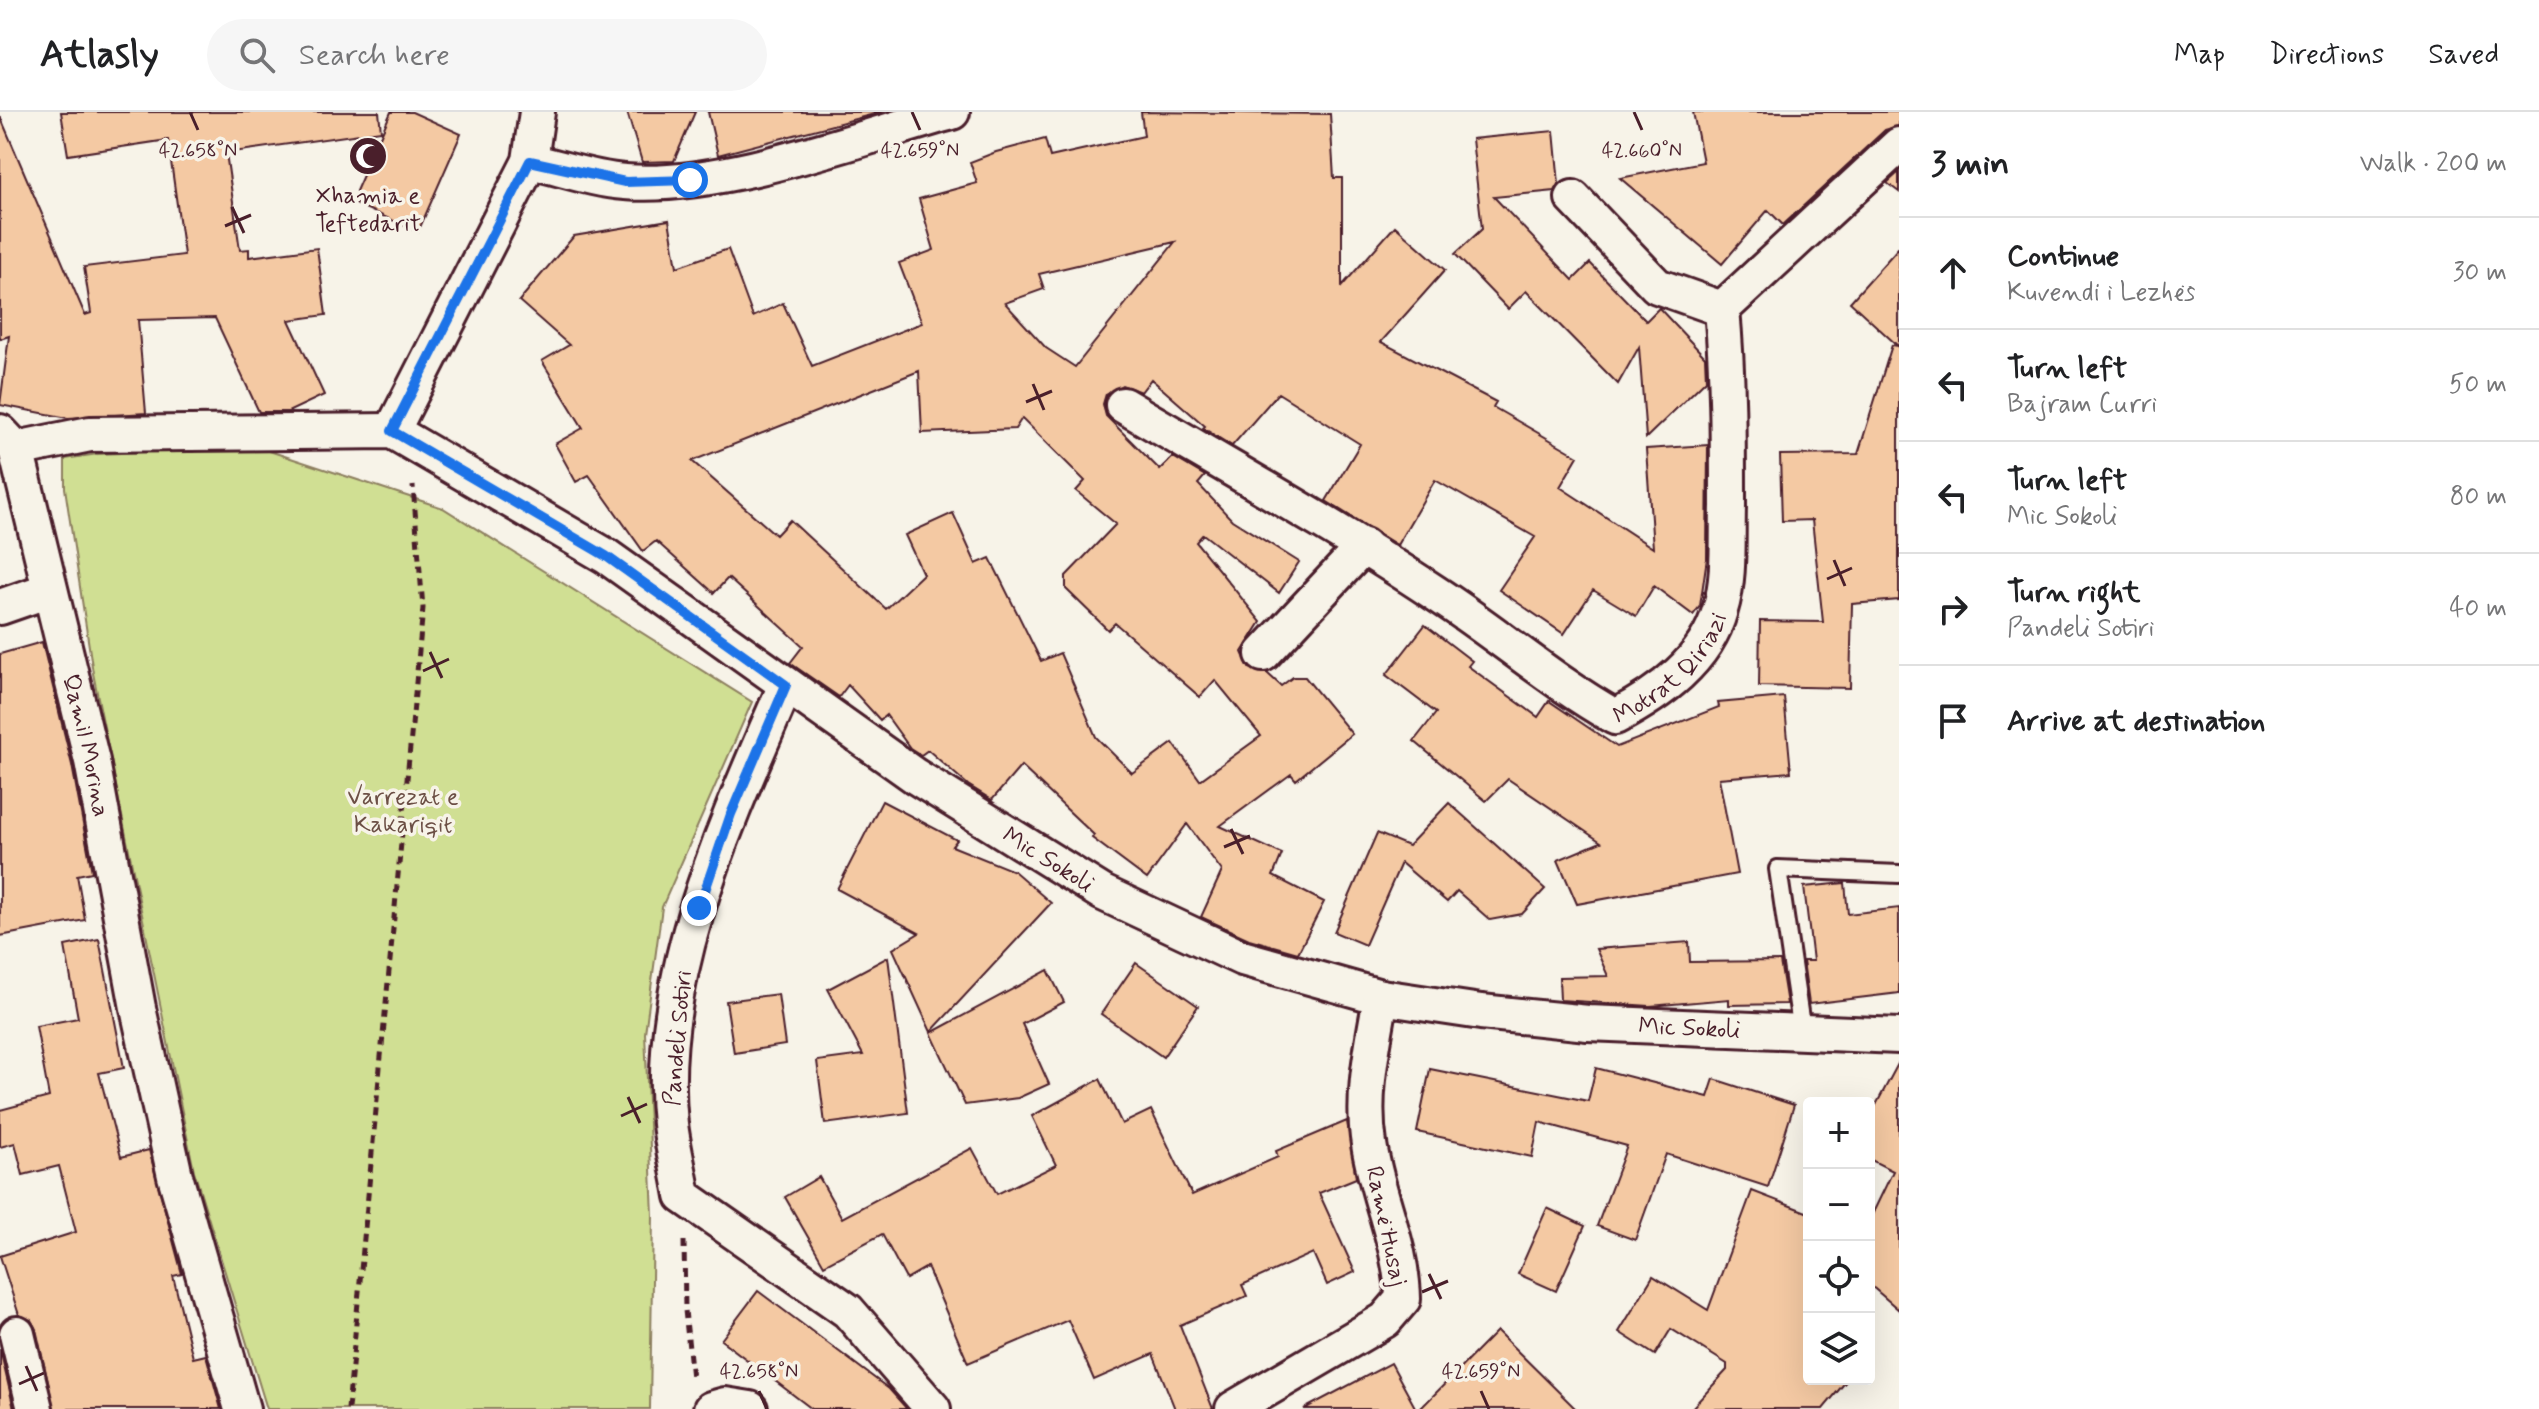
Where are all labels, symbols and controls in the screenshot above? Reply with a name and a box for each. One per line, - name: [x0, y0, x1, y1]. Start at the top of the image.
- search box: [207, 19, 767, 91]
- text: Atlasly: [40, 31, 159, 80]
- icon: search: [235, 33, 279, 77]
- text: Search here: [299, 36, 450, 75]
- text: Map: [2174, 37, 2225, 74]
- text: Directions: [2269, 37, 2384, 74]
- text: Saved: [2428, 37, 2499, 74]
- mosque icon: Xhamia e Teftedarit: [347, 135, 389, 177]
- text: 42.658°N: [159, 138, 237, 165]
- text: 42.659°N: [881, 138, 959, 165]
- text: 42.660°N: [1602, 138, 1682, 165]
- text: 3 min: [1931, 142, 2009, 187]
- text: Walk · 200 m: [2360, 147, 2507, 181]
- route start: [672, 162, 708, 198]
- place label: Xhamia e Teftedarit: [315, 181, 421, 240]
- text: Continue: [2007, 237, 2119, 276]
- icon: ahead: [1931, 251, 1975, 295]
- text: 30 m: [2453, 256, 2507, 290]
- text: Kuvendi i Lezhës: [2007, 276, 2196, 310]
- text: Turn left: [2007, 349, 2127, 388]
- icon: left: [1931, 363, 1975, 407]
- text: 50 m: [2449, 368, 2507, 402]
- text: Bajram Curri: [2007, 388, 2157, 422]
- text: Turn left: [2007, 461, 2127, 500]
- icon: left: [1931, 475, 1975, 519]
- text: 80 m: [2450, 480, 2507, 514]
- text: Mic Sokoli: [2007, 500, 2118, 534]
- text: Turn right: [2007, 573, 2140, 612]
- icon: right: [1931, 587, 1975, 631]
- text: 40 m: [2449, 592, 2507, 626]
- street label: Motrat Qiriazi: [1608, 609, 1735, 732]
- text: Pandeli Sotiri: [2007, 612, 2154, 646]
- street label: Qamil Morina: [54, 671, 116, 819]
- icon: arrive: [1931, 699, 1975, 743]
- text: Arrive at destination: [2007, 702, 2265, 741]
- park label: Varrezat e Kakariqit: [347, 782, 459, 841]
- street label: Mic Sokoli: [996, 820, 1099, 901]
- route end: [681, 890, 717, 926]
- street label: Pandeli Sotiri: [657, 969, 700, 1107]
- street label: Mic Sokoli: [1638, 1011, 1741, 1046]
- map controls: [1803, 1097, 1875, 1385]
- button: +: [1803, 1097, 1875, 1169]
- street label: Ramë Husaj: [1358, 1163, 1413, 1289]
- button: −: [1803, 1169, 1875, 1241]
- button: locate: [1803, 1241, 1875, 1313]
- button: layers: [1803, 1313, 1875, 1385]
- text: 42.658°N: [720, 1359, 798, 1386]
- text: 42.659°N: [1442, 1359, 1520, 1386]

